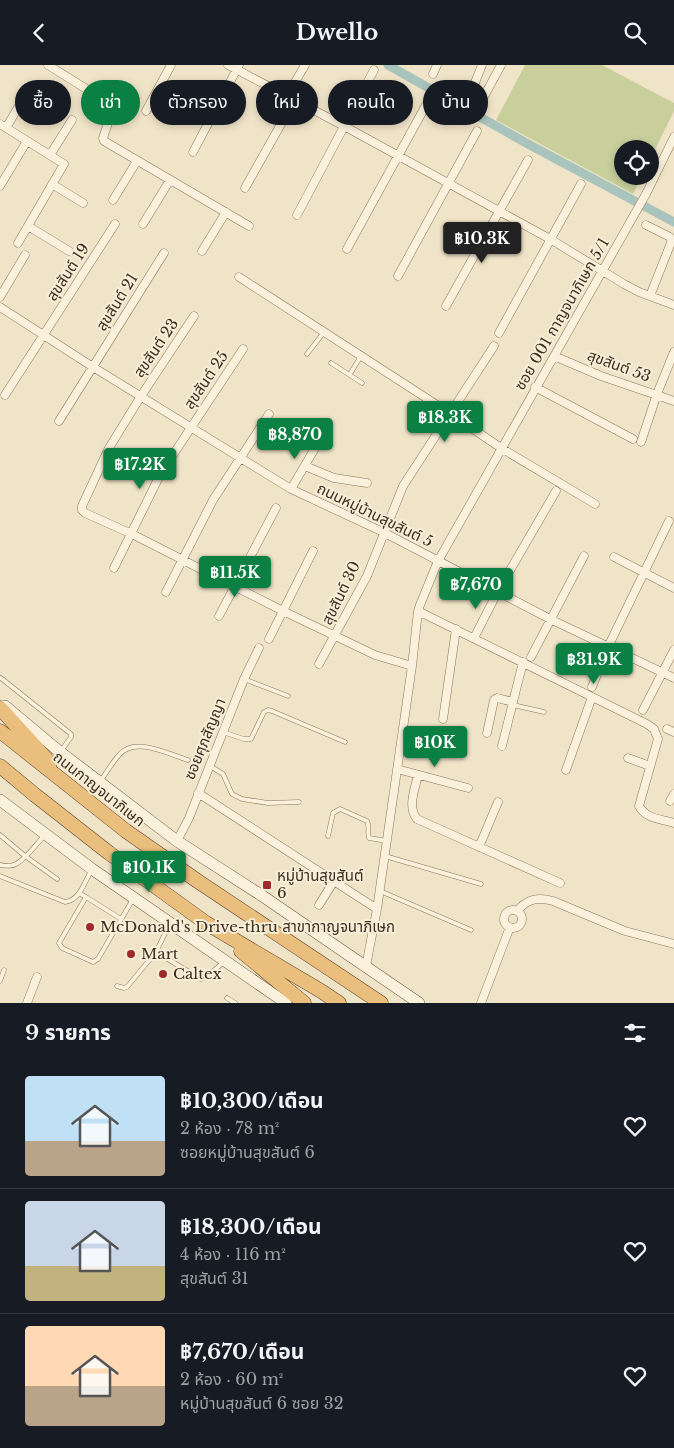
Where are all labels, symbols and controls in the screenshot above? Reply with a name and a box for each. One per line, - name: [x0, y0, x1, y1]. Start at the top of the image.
- icon: back: [25, 19, 53, 47]
- text: Dwello: [296, 19, 378, 46]
- icon: search: [621, 19, 649, 47]
- chip: ซื้อ: [15, 80, 71, 125]
- chip: เช่า: [81, 80, 140, 125]
- chip: ตัวกรอง: [150, 80, 246, 125]
- chip: ใหม่: [256, 80, 318, 125]
- chip: คอนโด: [328, 80, 413, 125]
- chip: บ้าน: [423, 80, 488, 125]
- map controls: [614, 140, 659, 185]
- button: locate: [614, 140, 659, 185]
- pin: ฿10.3K: [441, 221, 523, 264]
- text: ฿10.3K: [454, 228, 510, 248]
- street label: ซอย 001 กาญจนาภิเษก 5/1: [510, 234, 613, 393]
- street label: สุขสันต์ 19: [42, 239, 93, 304]
- street label: สุขสันต์ 21: [91, 269, 142, 334]
- street label: สุขสันต์ 23: [129, 315, 182, 381]
- street label: สุขสันต์ 53: [585, 345, 654, 386]
- street label: สุขสันต์ 25: [179, 347, 232, 412]
- pin: ฿18.3K: [404, 401, 486, 443]
- text: ฿18.3K: [418, 407, 472, 427]
- pin: ฿8,870: [254, 417, 336, 460]
- text: ฿8,870: [268, 424, 322, 444]
- pin: ฿17.2K: [99, 447, 181, 490]
- text: ฿17.2K: [114, 454, 166, 474]
- street label: ถนนหมู่บ้านสุขสันต์ 5: [314, 478, 436, 551]
- pin: ฿11.5K: [194, 555, 276, 598]
- street label: สุขสันต์ 30: [317, 558, 364, 628]
- text: ฿11.5K: [210, 562, 260, 582]
- pin: ฿7,670: [435, 567, 517, 610]
- text: ฿7,670: [450, 574, 502, 594]
- pin: ฿31.9K: [553, 643, 635, 685]
- text: ฿31.9K: [567, 649, 621, 669]
- street label: ซอยศุภสัญญา: [180, 695, 230, 782]
- pin: ฿10K: [405, 725, 465, 768]
- text: ฿10K: [414, 732, 456, 752]
- street label: ถนนกาญจนาภิเษก: [50, 747, 149, 830]
- pin: ฿10.1K: [108, 851, 190, 893]
- text: ฿10.1K: [123, 857, 175, 877]
- place label: หมู่บ้านสุขสันต์ 6: [277, 866, 363, 902]
- marker: หมู่บ้านสุขสันต์ 6: [261, 879, 273, 891]
- place label: McDonald's Drive-thru สาขากาญจนาภิเษก: [100, 917, 395, 936]
- marker: McDonald's Drive-thru สาขากาญจนาภิเษก: [84, 921, 96, 933]
- place label: Mart: [141, 944, 179, 963]
- marker: Mart: [125, 948, 137, 960]
- place label: Caltex: [173, 964, 222, 983]
- marker: Caltex: [157, 968, 169, 980]
- icon: filters: [621, 1019, 649, 1047]
- text: 9 รายการ: [25, 1020, 111, 1046]
- text: ฿10,300/เดือน: [180, 1088, 324, 1114]
- icon: home: [65, 1096, 125, 1156]
- icon: heart: [621, 1112, 649, 1140]
- text: 2 ห้อง · 78 m²: [180, 1118, 279, 1138]
- text: ซอยหมู่บ้านสุขสันต์ 6: [180, 1142, 315, 1162]
- text: ฿18,300/เดือน: [180, 1214, 322, 1240]
- icon: home: [65, 1221, 125, 1281]
- icon: heart: [621, 1237, 649, 1265]
- text: 4 ห้อง · 116 m²: [180, 1244, 286, 1264]
- text: สุขสันต์ 31: [180, 1268, 249, 1288]
- text: ฿7,670/เดือน: [180, 1339, 304, 1365]
- icon: home: [65, 1346, 125, 1406]
- icon: heart: [621, 1362, 649, 1390]
- text: 2 ห้อง · 60 m²: [180, 1369, 283, 1389]
- text: หมู่บ้านสุขสันต์ 6 ซอย 32: [180, 1393, 344, 1413]

